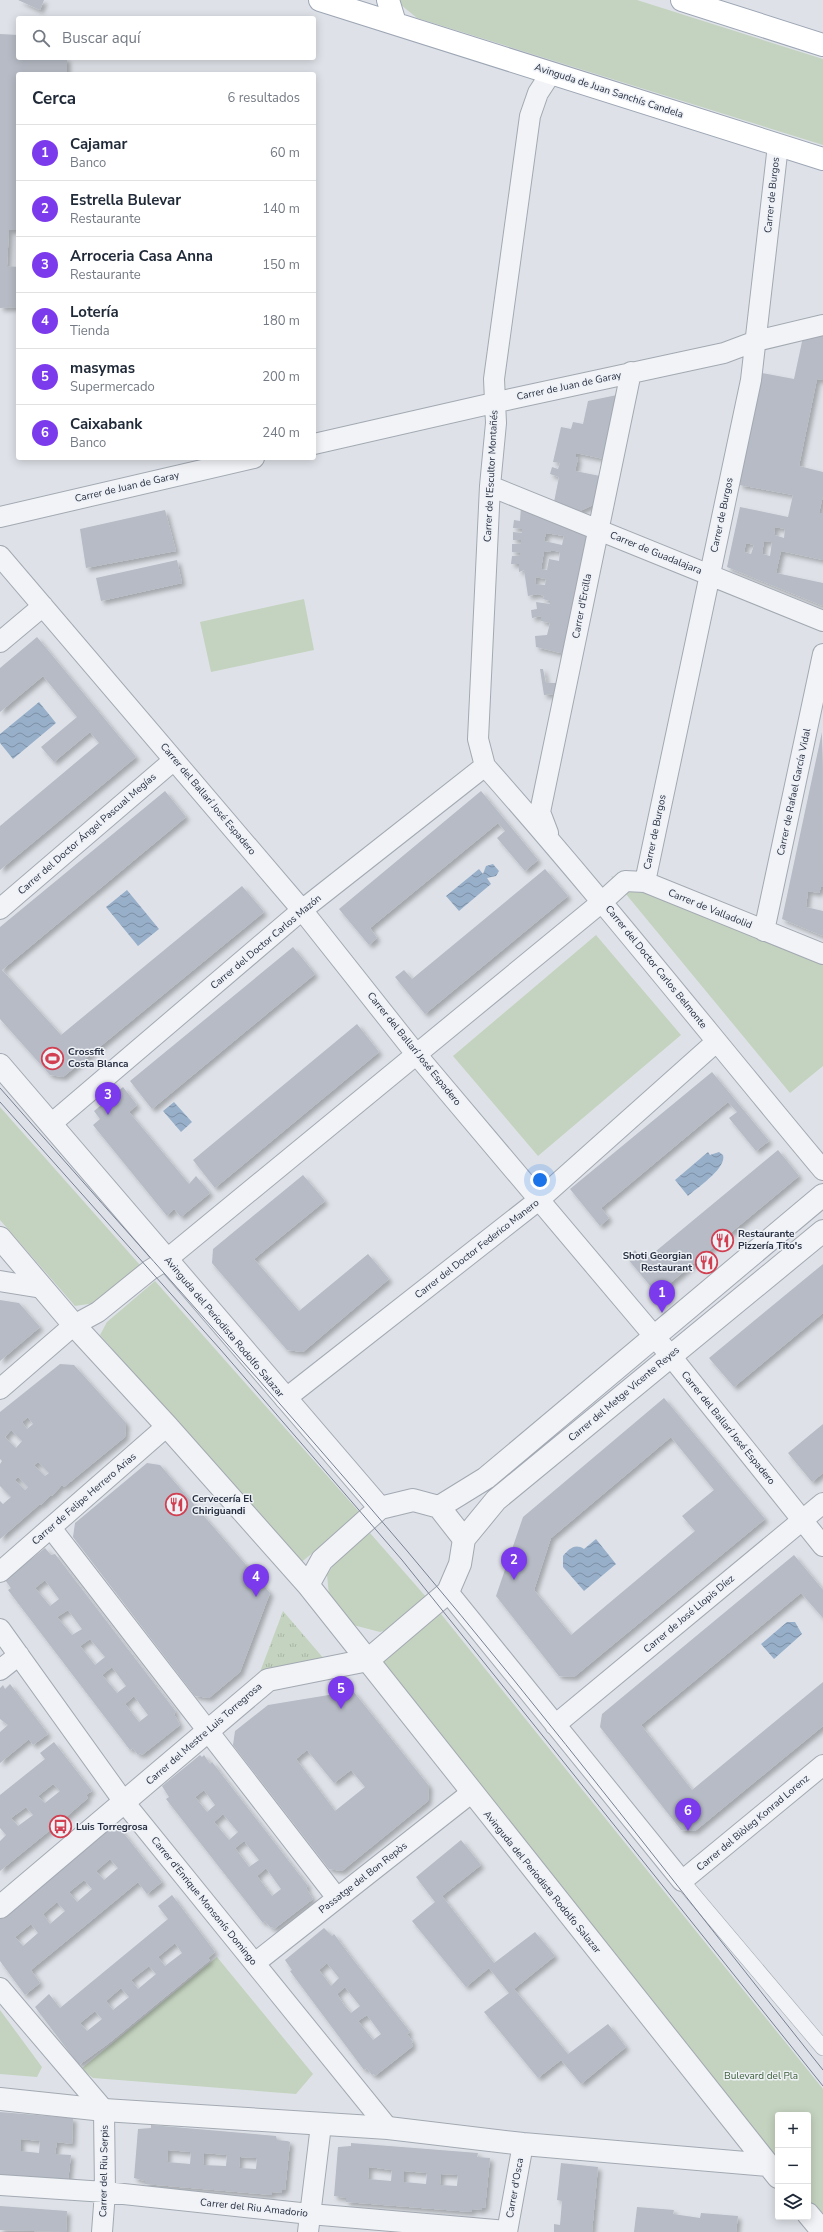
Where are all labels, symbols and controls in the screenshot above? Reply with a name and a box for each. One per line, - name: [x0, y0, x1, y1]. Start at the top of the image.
- search box: [16, 16, 316, 60]
- icon: search: [30, 27, 52, 49]
- text: Buscar aquí: [62, 28, 140, 48]
- street label: Avinguda de Juan Sanchís Candela: [533, 60, 685, 122]
- text: Cerca: [32, 87, 76, 110]
- text: 6 resultados: [228, 89, 300, 107]
- text: Cajamar: [70, 134, 127, 154]
- text: 1: [41, 144, 49, 162]
- text: 60 m: [270, 144, 300, 162]
- text: Banco: [70, 154, 106, 172]
- street label: Carrer de Burgos: [761, 156, 783, 234]
- text: Estrella Bulevar: [70, 190, 181, 210]
- text: 2: [41, 200, 49, 218]
- text: 140 m: [262, 200, 300, 218]
- text: Restaurante: [70, 210, 141, 228]
- text: Arroceria Casa Anna: [70, 246, 213, 266]
- text: 3: [41, 256, 49, 274]
- text: 150 m: [262, 256, 300, 274]
- text: Restaurante: [70, 266, 141, 284]
- text: Lotería: [70, 302, 119, 322]
- text: 4: [41, 312, 49, 330]
- text: 180 m: [262, 312, 300, 330]
- text: Tienda: [70, 322, 110, 340]
- text: masymas: [70, 358, 135, 378]
- text: 5: [41, 368, 49, 386]
- text: 200 m: [262, 368, 300, 386]
- street label: Carrer de Juan de Garay: [515, 368, 623, 404]
- text: Supermercado: [70, 378, 155, 396]
- street label: Carrer de l'Escultor Montañés: [481, 409, 501, 542]
- text: Caixabank: [70, 414, 142, 434]
- text: 6: [41, 424, 49, 442]
- text: 240 m: [262, 424, 300, 442]
- text: Banco: [70, 434, 106, 452]
- street label: Carrer de Juan de Garay: [73, 468, 181, 506]
- street label: Carrer de Burgos: [707, 476, 737, 554]
- street label: Carrer de Guadalajara: [608, 528, 704, 578]
- street label: Carrer d'Ercilla: [569, 572, 595, 640]
- street label: Carrer de Rafael García Vidal: [774, 727, 814, 857]
- street label: Carrer del Ballarí José Espadero: [157, 740, 259, 858]
- street label: Carrer del Doctor Ángel Pascual Megías: [15, 770, 159, 898]
- street label: Carrer de Burgos: [640, 793, 670, 871]
- street label: Carrer de Valladolid: [666, 886, 754, 932]
- street label: Carrer del Doctor Carlos Mazón: [208, 891, 324, 993]
- street label: Carrer del Doctor Carlos Belmonte: [602, 902, 710, 1032]
- street label: Carrer del Ballarí José Espadero: [364, 989, 464, 1109]
- sports icon: Crossfit Costa Blanca: [40, 1045, 66, 1071]
- place label: Crossfit Costa Blanca: [68, 1045, 129, 1071]
- pin: 3: [95, 1082, 121, 1115]
- your location: [530, 1170, 550, 1190]
- street label: Carrer del Doctor Federico Manero: [412, 1196, 542, 1302]
- restaurant icon: Restaurante Pizzería Tito's: [709, 1227, 735, 1253]
- place label: Restaurante Pizzería Tito's: [738, 1227, 802, 1253]
- place label: Shoti Georgian Restaurant: [623, 1249, 692, 1275]
- restaurant icon: Shoti Georgian Restaurant: [694, 1249, 720, 1275]
- street label: Avinguda del Periodista Rodolfo Salazar: [161, 1254, 288, 1401]
- pin: 1: [649, 1280, 675, 1313]
- street label: Carrer del Metge Vicente Reyes: [565, 1343, 683, 1445]
- street label: Carrer del Ballarí José Espadero: [678, 1368, 778, 1488]
- street label: Carrer de Felipe Herrero Arias: [29, 1450, 139, 1548]
- restaurant icon: Cervecería El Chiriguandi: [164, 1492, 190, 1518]
- place label: Cervecería El Chiriguandi: [192, 1492, 253, 1518]
- pin: 2: [501, 1547, 527, 1580]
- pin: 4: [243, 1564, 269, 1597]
- street label: Carrer de José Llopis Díez: [641, 1572, 738, 1656]
- pin: 5: [328, 1676, 354, 1709]
- street label: Carrer del Mestre Luis Torregrosa: [143, 1680, 265, 1788]
- street label: Carrer del Biòleg Konrad Lorenz: [694, 1771, 813, 1874]
- pin: 6: [675, 1798, 701, 1831]
- street label: Avinguda del Periodista Rodolfo Salazar: [480, 1808, 604, 1957]
- bus stop icon: Luis Torregrosa: [48, 1814, 74, 1840]
- place label: Luis Torregrosa: [76, 1820, 148, 1834]
- street label: Carrer d'Enrique Monsonís Domingo: [148, 1834, 261, 1969]
- street label: Passatge del Bon Repòs: [316, 1839, 410, 1917]
- park label: Bulevard del Pla: [724, 2069, 798, 2083]
- map controls: [775, 2112, 811, 2220]
- button: +: [775, 2112, 811, 2148]
- street label: Carrer del Riu Serpis: [96, 2125, 112, 2217]
- button: −: [775, 2148, 811, 2184]
- street label: Carrer d'Osca: [503, 2157, 527, 2219]
- button: layers: [775, 2184, 811, 2220]
- street label: Carrer del Riu Amadorio: [199, 2195, 309, 2221]

